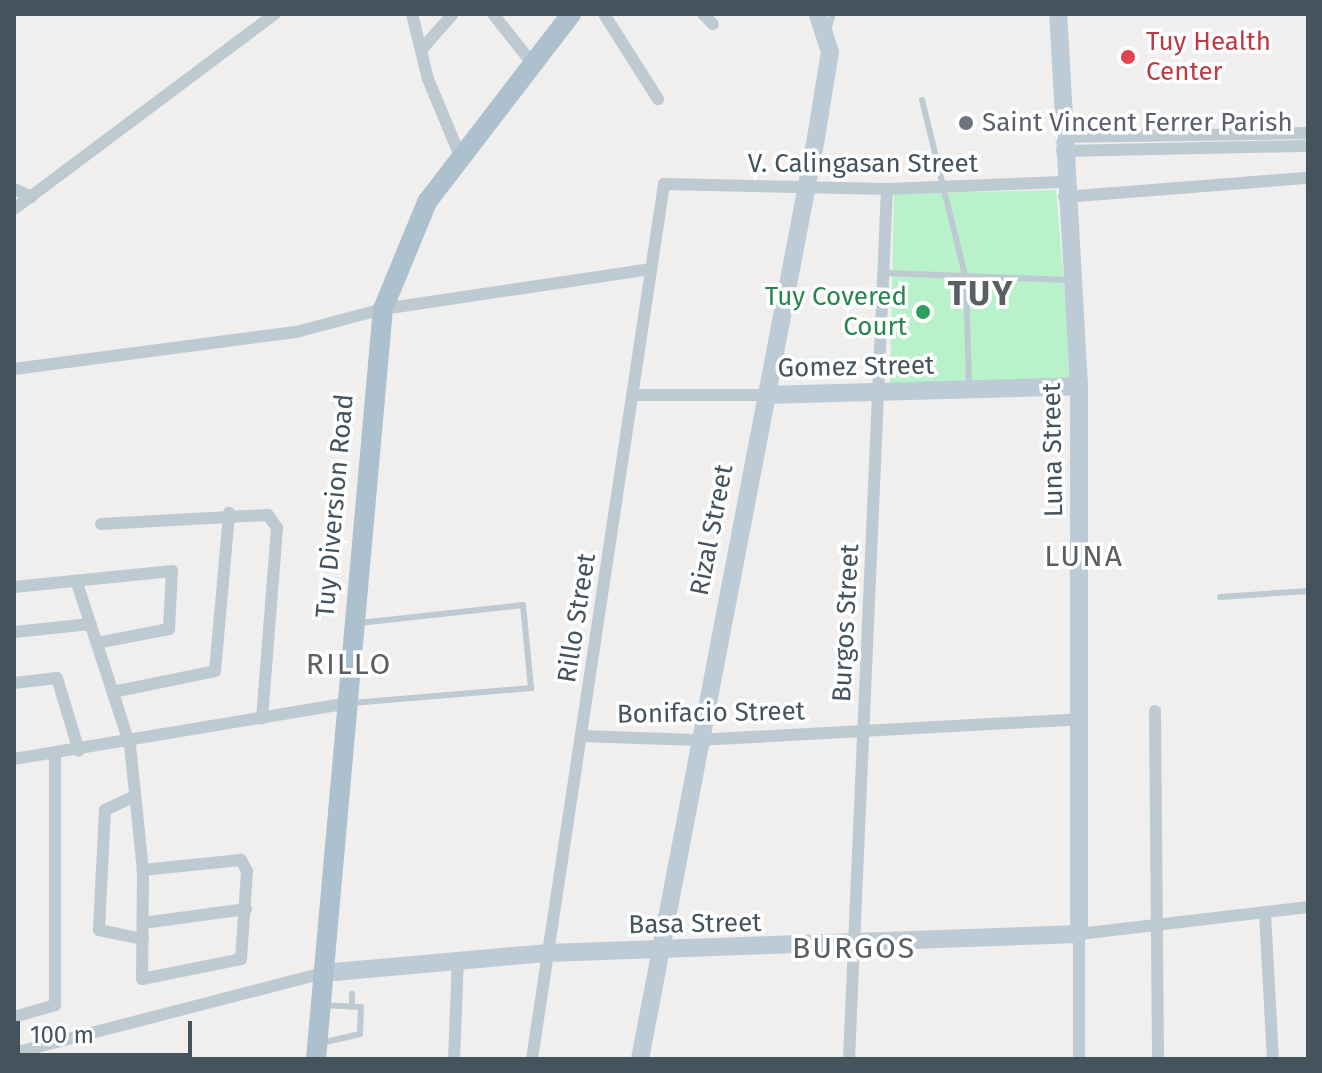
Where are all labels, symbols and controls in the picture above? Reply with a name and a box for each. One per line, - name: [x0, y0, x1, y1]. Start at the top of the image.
- place label: Tuy Health Center: [1146, 26, 1271, 88]
- marker: Tuy Health Center: [1117, 46, 1139, 68]
- place label: Saint Vincent Ferrer Parish: [982, 107, 1293, 139]
- marker: Saint Vincent Ferrer Parish: [957, 114, 975, 132]
- street label: V. Calingasan Street: [748, 148, 978, 180]
- district label: TUY: [948, 274, 1014, 314]
- place label: Tuy Covered Court: [765, 281, 907, 342]
- marker: Tuy Covered Court: [914, 303, 932, 321]
- street label: Gomez Street: [777, 350, 935, 384]
- street label: Luna Street: [1036, 382, 1070, 518]
- street label: Tuy Diversion Road: [310, 393, 360, 619]
- street label: Rizal Street: [684, 462, 740, 598]
- district label: LUNA: [1044, 538, 1124, 574]
- street label: Burgos Street: [826, 543, 866, 703]
- street label: Rillo Street: [551, 551, 603, 685]
- district label: RILLO: [306, 646, 392, 682]
- street label: Bonifacio Street: [617, 696, 805, 730]
- street label: Basa Street: [628, 907, 762, 941]
- district label: BURGOS: [792, 930, 916, 966]
- scale bar: [20, 1005, 196, 1055]
- text: 100 m: [30, 1021, 94, 1049]

